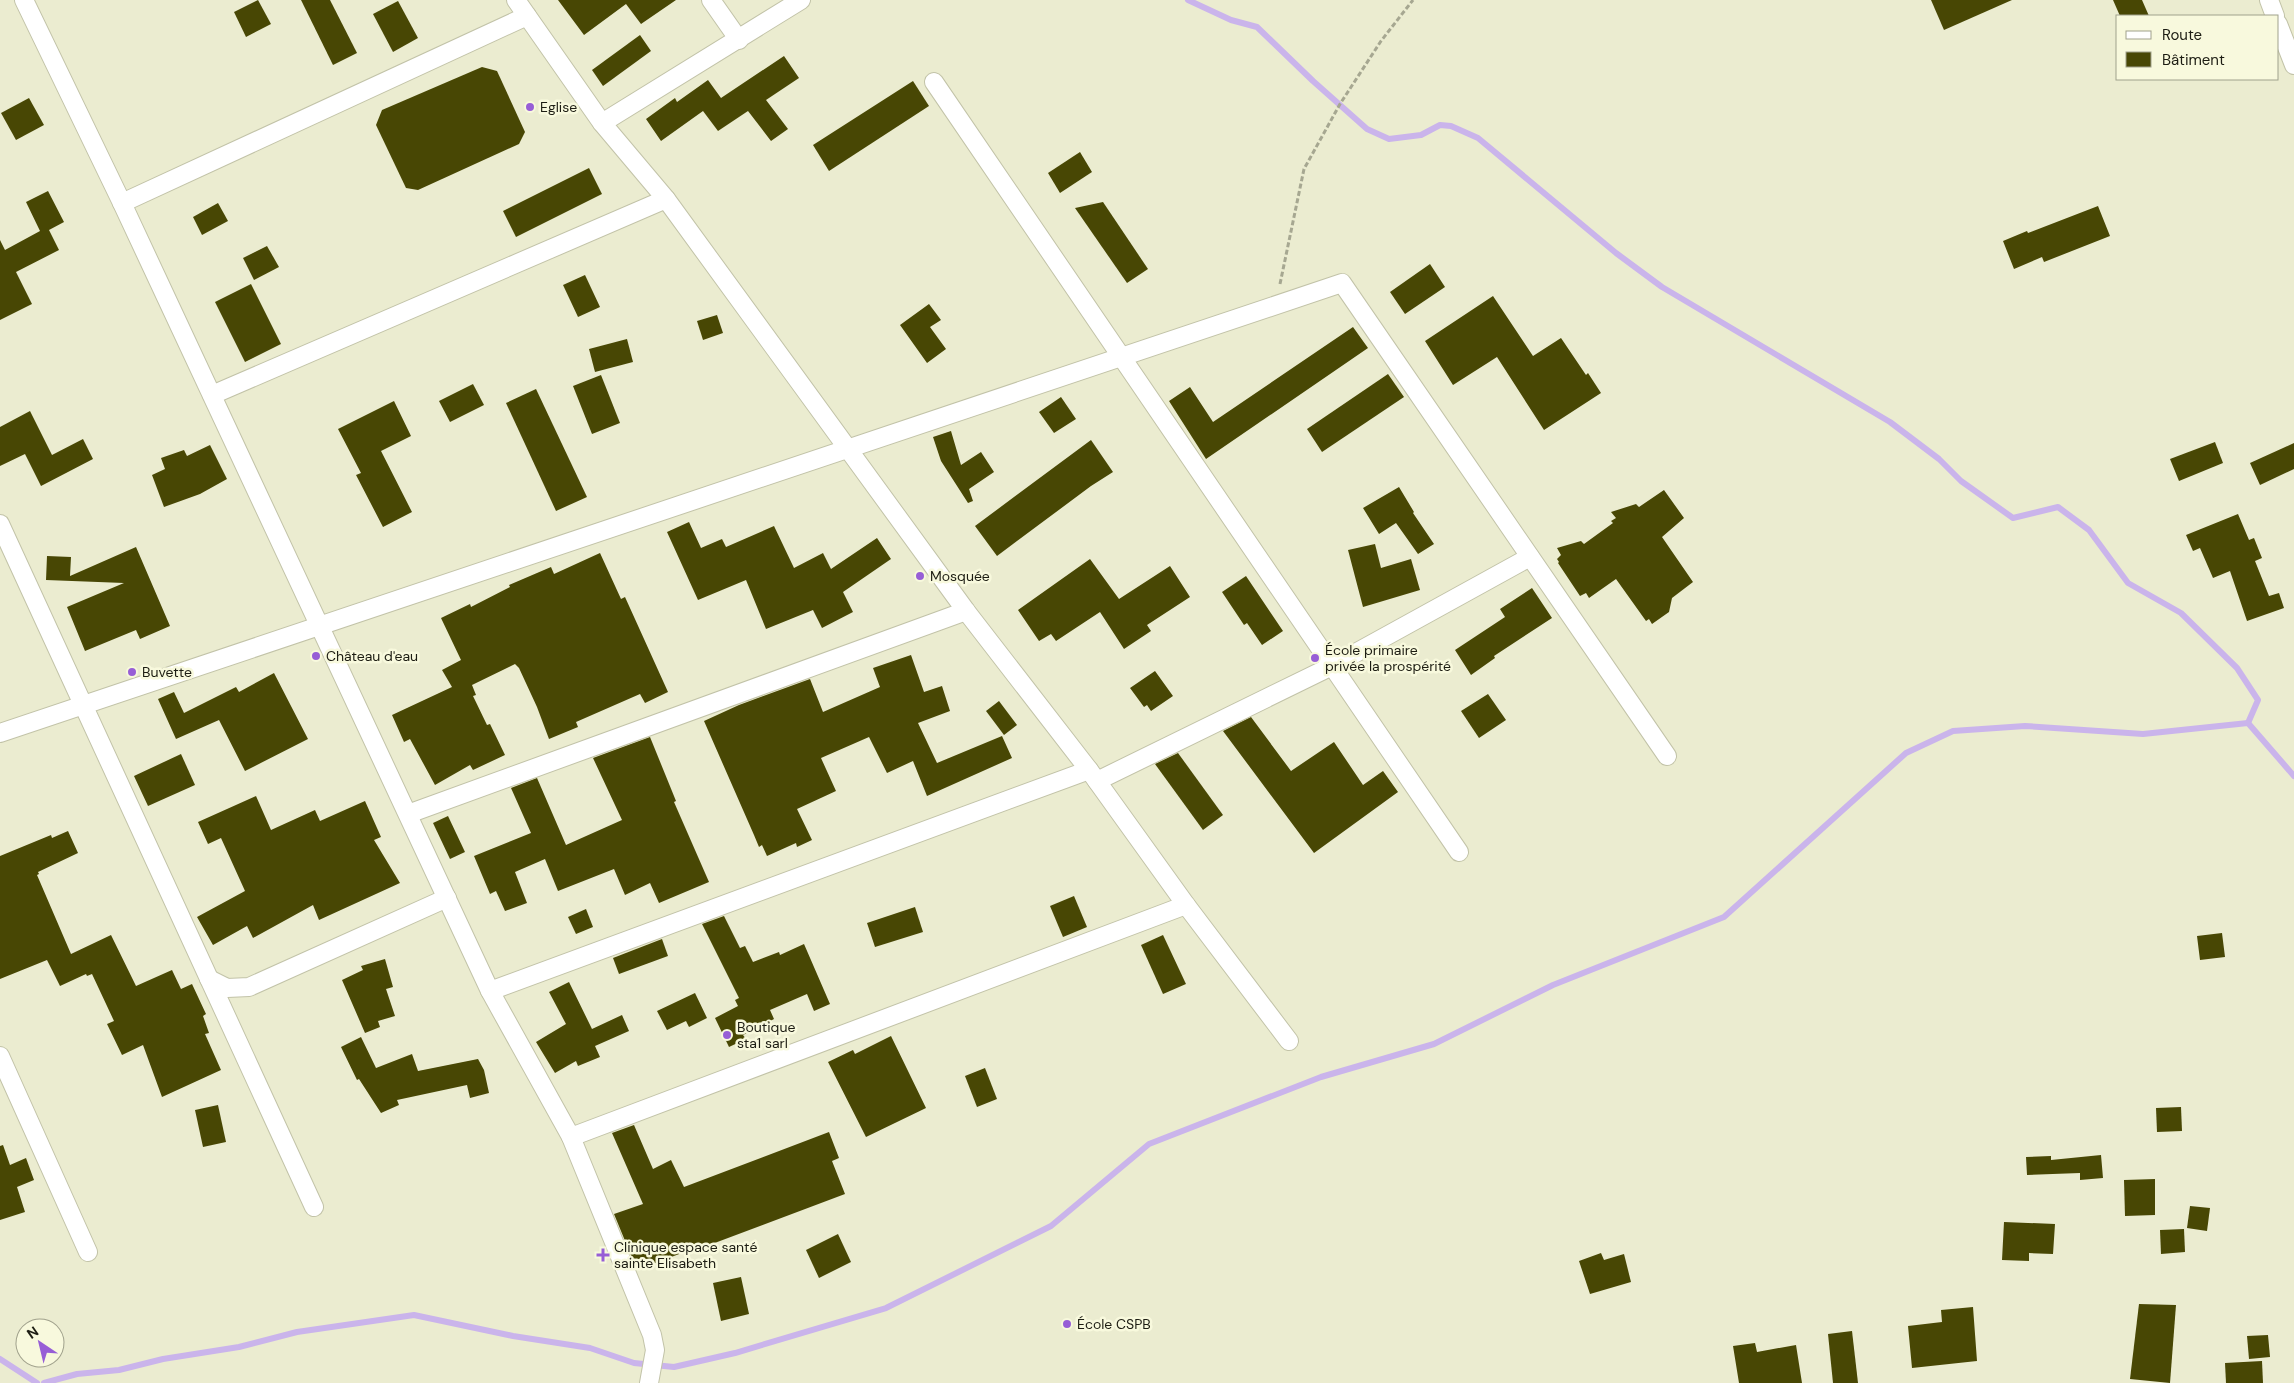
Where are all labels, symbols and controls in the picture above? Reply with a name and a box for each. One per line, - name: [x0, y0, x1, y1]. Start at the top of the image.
- legend: [2116, 15, 2279, 80]
- text: Route: [2162, 25, 2202, 45]
- text: Bâtiment: [2162, 50, 2225, 70]
- place label: Eglise: [540, 98, 577, 116]
- marker: Eglise: [524, 101, 536, 113]
- place label: Mosquée: [930, 567, 990, 585]
- marker: Mosquée: [914, 570, 926, 582]
- place label: École primaire privée la prospérité: [1325, 641, 1451, 675]
- place label: Château d'eau: [326, 647, 418, 665]
- marker: Château d'eau: [310, 650, 322, 662]
- marker: École primaire privée la prospérité: [1309, 652, 1321, 664]
- place label: Buvette: [142, 663, 192, 681]
- marker: Buvette: [126, 666, 138, 678]
- place label: Boutique sta1 sarl: [737, 1018, 795, 1052]
- marker: Boutique sta1 sarl: [721, 1029, 733, 1041]
- place label: Clinique espace santé sainte Elisabeth: [614, 1238, 757, 1272]
- marker: Clinique espace santé sainte Elisabeth: [596, 1248, 610, 1262]
- place label: École CSPB: [1077, 1315, 1151, 1333]
- north arrow: [15, 1318, 65, 1368]
- marker: École CSPB: [1061, 1318, 1073, 1330]
- text: N: [23, 1322, 42, 1343]

